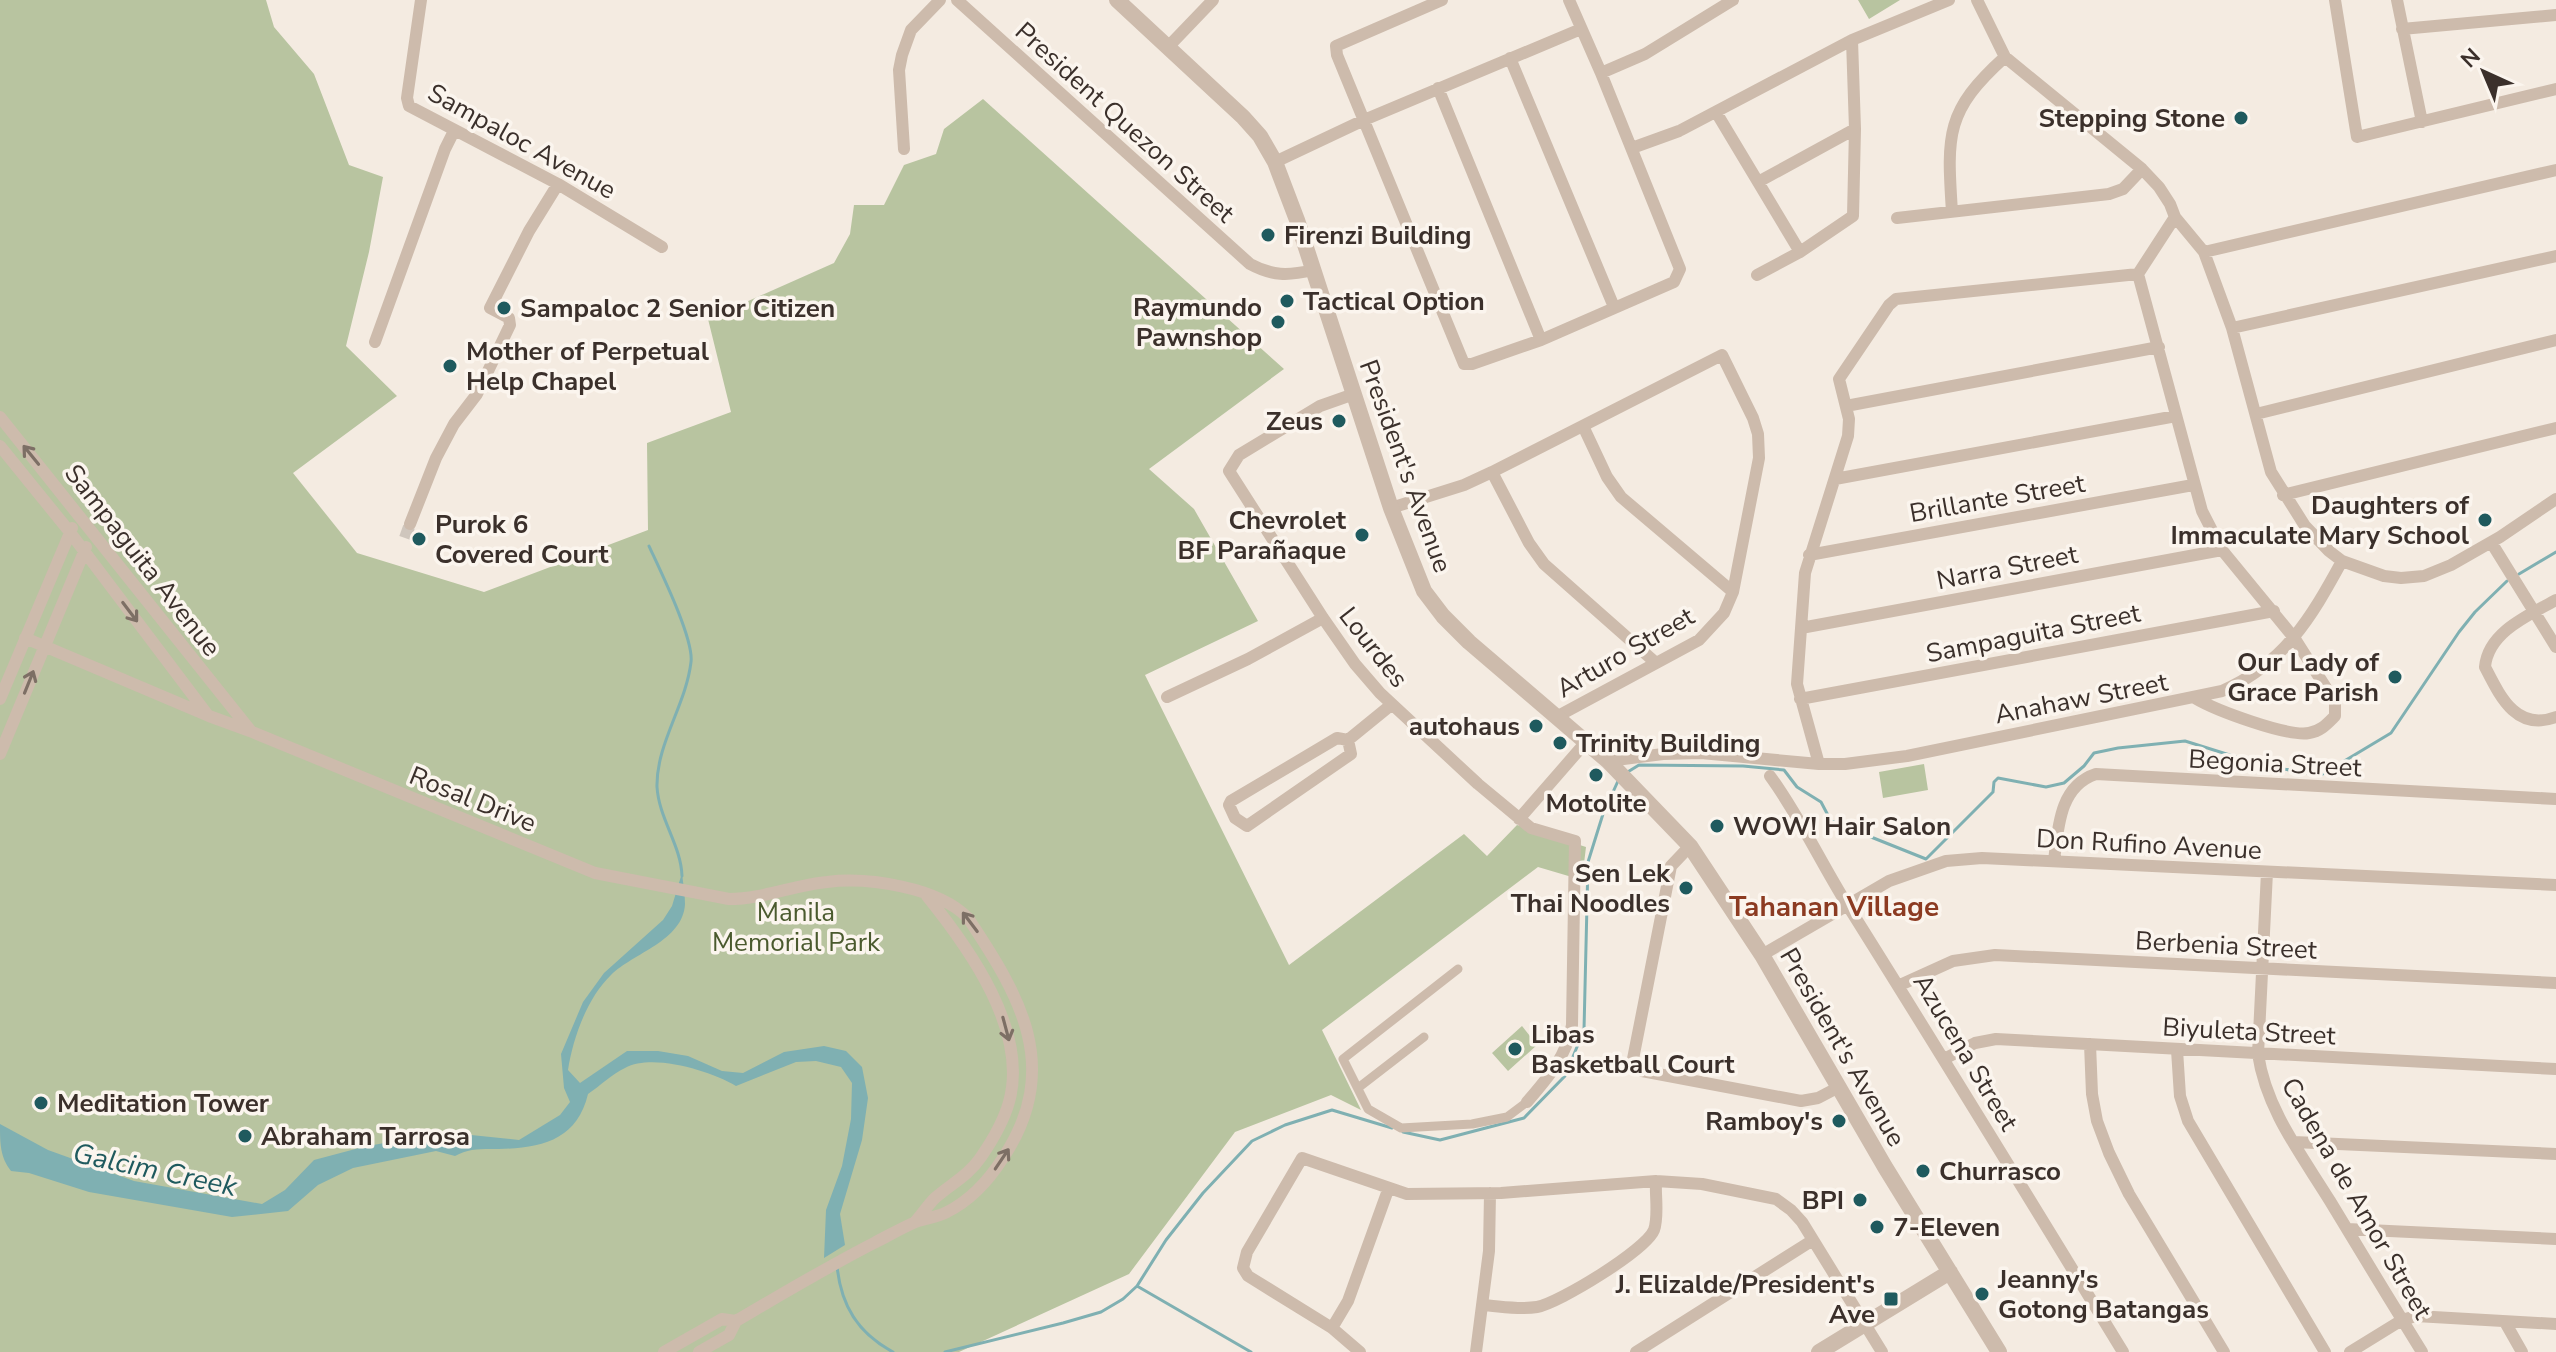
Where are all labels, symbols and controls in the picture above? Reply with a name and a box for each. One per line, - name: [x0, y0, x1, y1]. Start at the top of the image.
- street label: President Quezon Street: [1007, 14, 1243, 231]
- north arrow: [2444, 32, 2524, 112]
- text: N: [2454, 42, 2487, 75]
- street label: Sampaloc Avenue: [421, 75, 622, 208]
- place label: Stepping Stone: [2039, 101, 2225, 136]
- marker: Stepping Stone: [2232, 109, 2250, 127]
- place label: Firenzi Building: [1284, 218, 1471, 253]
- marker: Firenzi Building: [1259, 226, 1277, 244]
- place label: Tactical Option: [1303, 284, 1485, 319]
- place label: Raymundo Pawnshop: [1133, 290, 1262, 355]
- place label: Sampaloc 2 Senior Citizen: [520, 291, 835, 326]
- marker: Tactical Option: [1278, 292, 1296, 310]
- marker: Sampaloc 2 Senior Citizen: [495, 299, 513, 317]
- marker: Raymundo Pawnshop: [1269, 313, 1287, 331]
- place label: Mother of Perpetual Help Chapel: [466, 334, 710, 399]
- street label: President's Avenue: [1351, 355, 1460, 577]
- marker: Mother of Perpetual Help Chapel: [441, 357, 459, 375]
- place label: Zeus: [1266, 404, 1323, 439]
- marker: Zeus: [1330, 412, 1348, 430]
- one-way arrow: [22, 445, 40, 466]
- street label: Sampaguita Avenue: [57, 457, 229, 664]
- street label: Brillante Street: [1907, 466, 2088, 531]
- place label: Daughters of Immaculate Mary School: [2170, 488, 2470, 553]
- place label: Chevrolet BF Parañaque: [1177, 503, 1347, 568]
- place label: Purok 6 Covered Court: [435, 507, 609, 572]
- marker: Daughters of Immaculate Mary School: [2476, 511, 2494, 529]
- marker: Chevrolet BF Parañaque: [1353, 526, 1371, 544]
- marker: Purok 6 Covered Court: [410, 530, 428, 548]
- street label: Narra Street: [1934, 537, 2081, 598]
- street label: Sampaguita Street: [1923, 595, 2144, 671]
- street label: Arturo Street: [1550, 598, 1701, 706]
- street label: Lourdes: [1331, 600, 1416, 695]
- one-way arrow: [122, 601, 139, 622]
- place label: Our Lady of Grace Parish: [2227, 645, 2380, 710]
- street label: Anahaw Street: [1992, 664, 2171, 732]
- marker: Our Lady of Grace Parish: [2386, 668, 2404, 686]
- one-way arrow: [23, 670, 38, 695]
- place label: autohaus: [1409, 709, 1520, 744]
- marker: autohaus: [1527, 717, 1545, 735]
- place label: Trinity Building: [1576, 726, 1761, 761]
- marker: Trinity Building: [1551, 734, 1569, 752]
- street label: Begonia Street: [2188, 741, 2363, 786]
- street label: Rosal Drive: [404, 758, 541, 841]
- marker: Motolite: [1587, 766, 1605, 784]
- place label: Motolite: [1545, 786, 1647, 821]
- place label: WOW! Hair Salon: [1733, 809, 1951, 844]
- marker: WOW! Hair Salon: [1708, 817, 1726, 835]
- street label: Don Rufino Avenue: [2035, 821, 2263, 868]
- place label: Sen Lek Thai Noodles: [1511, 856, 1671, 921]
- marker: Sen Lek Thai Noodles: [1677, 879, 1695, 897]
- district label: Tahanan Village: [1729, 888, 1939, 926]
- park label: Manila Memorial Park: [712, 895, 881, 960]
- one-way arrow: [961, 912, 978, 933]
- street label: Berbenia Street: [2134, 923, 2319, 968]
- street label: President's Avenue: [1771, 942, 1914, 1153]
- street label: Azucena Street: [1905, 967, 2027, 1138]
- street label: Biyuleta Street: [2161, 1009, 2337, 1054]
- one-way arrow: [999, 1015, 1014, 1041]
- place label: Libas Basketball Court: [1531, 1017, 1736, 1082]
- marker: Libas Basketball Court: [1506, 1040, 1524, 1058]
- street label: Cadena de Amor Street: [2273, 1071, 2441, 1326]
- place label: Meditation Tower: [57, 1086, 270, 1121]
- marker: Meditation Tower: [32, 1094, 50, 1112]
- place label: Ramboy's: [1705, 1104, 1823, 1139]
- marker: Ramboy's: [1830, 1112, 1848, 1130]
- place label: Abraham Tarrosa: [261, 1119, 470, 1154]
- marker: Abraham Tarrosa: [236, 1127, 254, 1145]
- water label: Galcim Creek: [69, 1134, 241, 1206]
- one-way arrow: [994, 1149, 1010, 1171]
- place label: Churrasco: [1939, 1154, 2061, 1189]
- marker: Churrasco: [1914, 1162, 1932, 1180]
- place label: BPI: [1802, 1183, 1844, 1218]
- marker: BPI: [1851, 1191, 1869, 1209]
- place label: 7-Eleven: [1893, 1210, 2000, 1245]
- marker: 7-Eleven: [1868, 1218, 1886, 1236]
- place label: Jeanny's Gotong Batangas: [1997, 1262, 2209, 1327]
- place label: J. Elizalde/President's Ave: [1615, 1267, 1875, 1332]
- marker: Jeanny's Gotong Batangas: [1973, 1285, 1991, 1303]
- marker: J. Elizalde/President's Ave: [1882, 1290, 1900, 1308]

